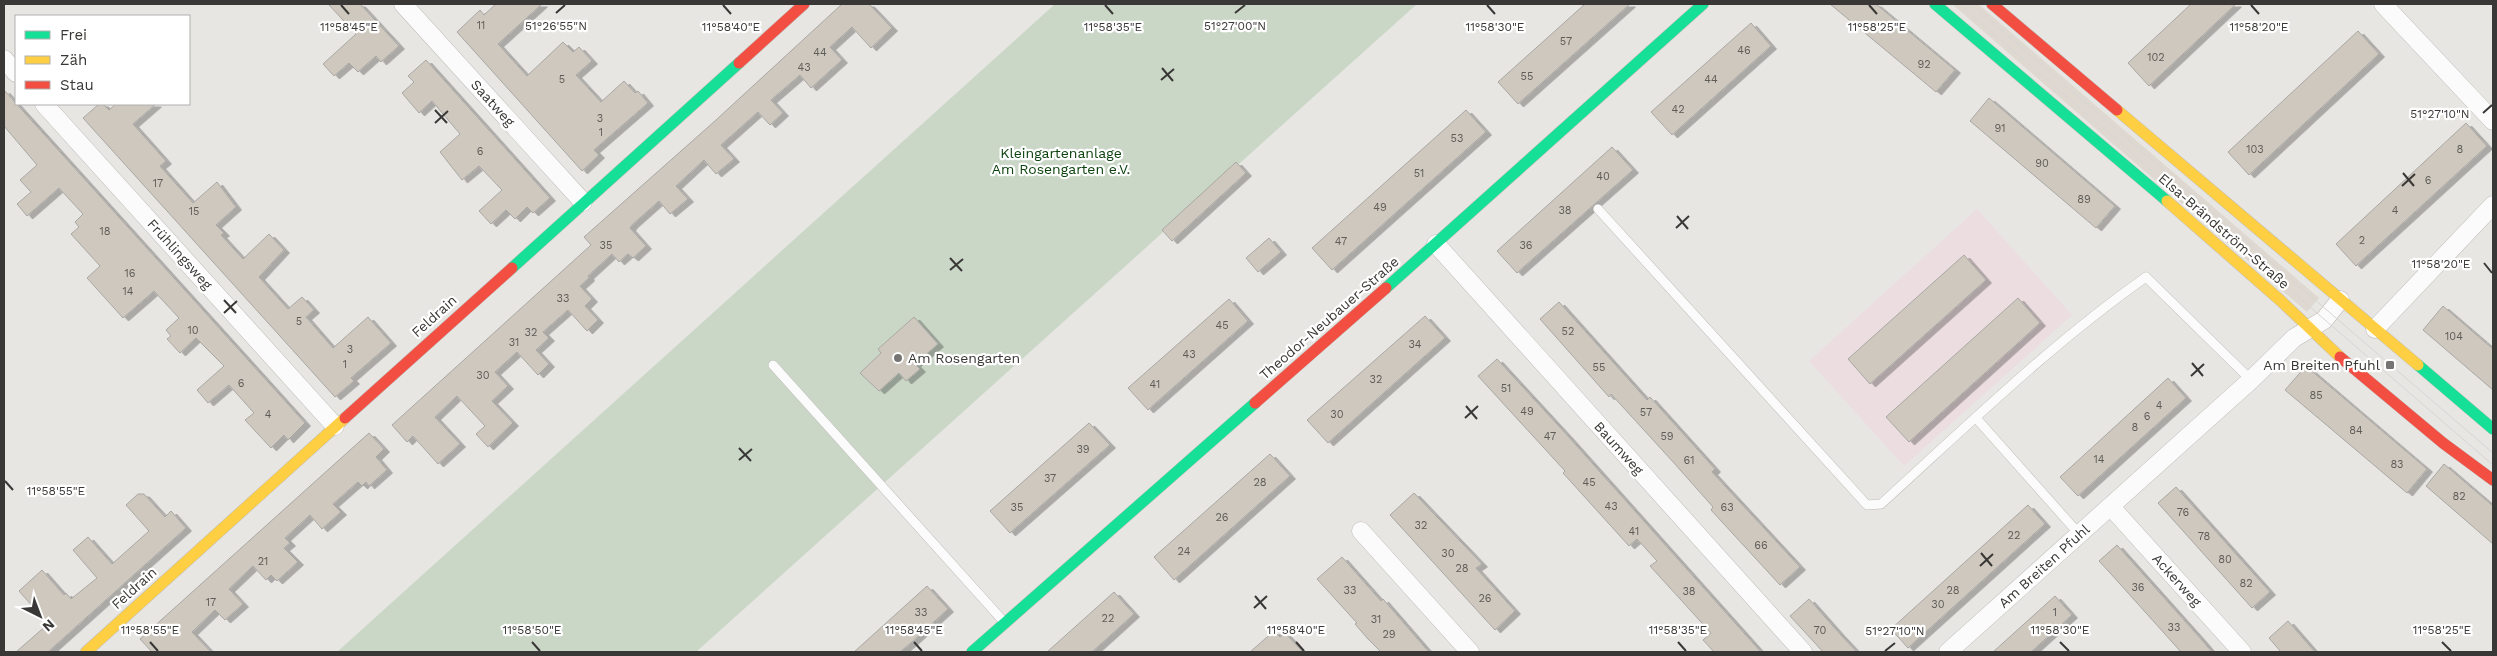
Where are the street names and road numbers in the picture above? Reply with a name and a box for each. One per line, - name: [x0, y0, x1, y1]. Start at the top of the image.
- street label: Saatweg: [468, 76, 518, 130]
- street label: Elsa-Brändström-Straße: [2155, 170, 2293, 292]
- street label: Frühlingsweg: [144, 216, 216, 293]
- street label: Theodor-Neubauer-Straße: [1256, 253, 1402, 383]
- street label: Feldrain: [408, 292, 460, 340]
- street label: Baumweg: [1591, 418, 1647, 478]
- street label: Am Breiten Pfuhl: [1995, 521, 2093, 611]
- street label: Ackerweg: [2149, 550, 2205, 610]
- street label: Feldrain: [108, 564, 160, 612]

